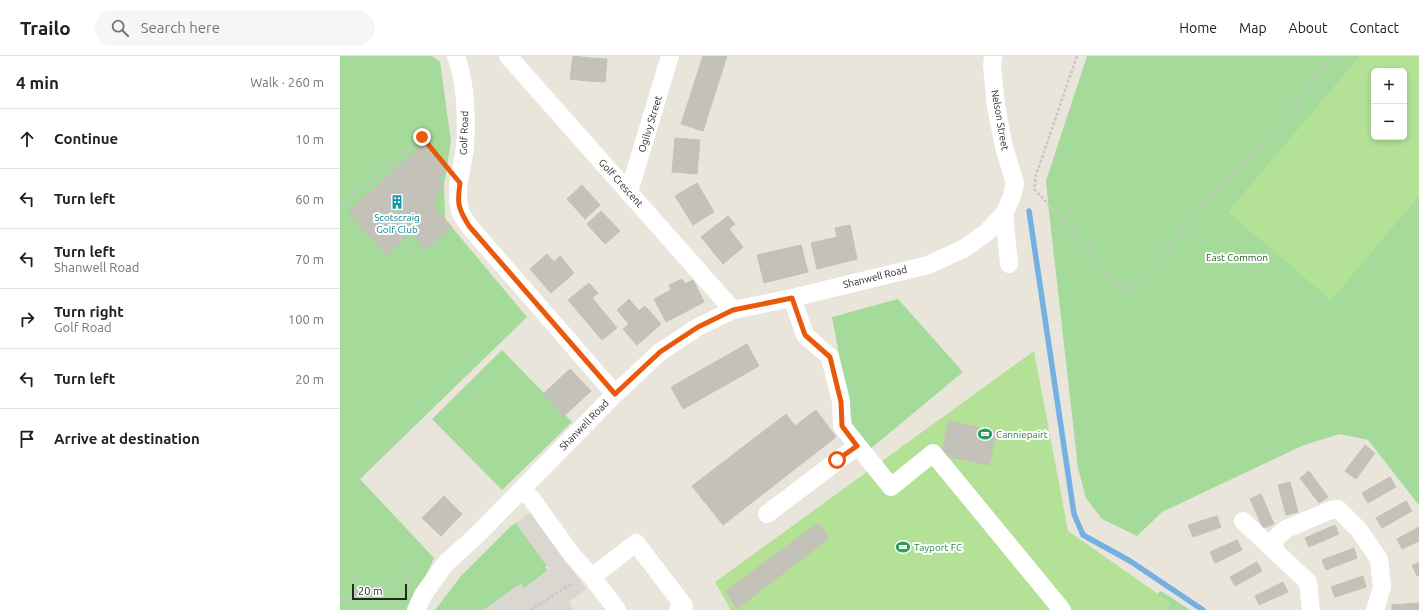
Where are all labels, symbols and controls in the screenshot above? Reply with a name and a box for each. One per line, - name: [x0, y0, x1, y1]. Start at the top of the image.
- search box: [95, 10, 375, 46]
- text: Trailo: [20, 17, 71, 39]
- icon: search: [109, 17, 131, 39]
- text: Search here: [141, 19, 220, 36]
- text: Home: [1179, 20, 1217, 36]
- text: Map: [1239, 20, 1267, 36]
- text: About: [1289, 20, 1328, 36]
- text: Contact: [1350, 20, 1399, 36]
- map controls: [1371, 68, 1407, 140]
- button: +: [1371, 68, 1407, 104]
- text: 4 min: [16, 73, 59, 92]
- text: Walk · 260 m: [250, 75, 324, 89]
- street label: Nelson Street: [989, 89, 1011, 151]
- street label: Ogilvy Street: [636, 94, 664, 154]
- button: −: [1371, 104, 1407, 140]
- street label: Golf Road: [458, 111, 470, 155]
- icon: ahead: [16, 128, 38, 150]
- route end: [413, 128, 431, 146]
- text: Continue: [54, 130, 118, 147]
- text: 10 m: [295, 132, 324, 146]
- street label: Golf Crescent: [597, 157, 645, 209]
- icon: left: [16, 188, 38, 210]
- text: Turn left: [54, 190, 115, 207]
- text: 60 m: [295, 192, 324, 206]
- building icon: Scotscraig Golf Club: [389, 194, 405, 210]
- place label: Scotscraig Golf Club: [374, 212, 420, 235]
- text: Turn left: [54, 243, 115, 260]
- icon: left: [16, 248, 38, 270]
- text: 70 m: [295, 252, 324, 266]
- park label: East Common: [1206, 252, 1268, 263]
- text: Shanwell Road: [54, 260, 139, 274]
- street label: Shanwell Road: [842, 264, 908, 290]
- text: Turn right: [54, 303, 124, 320]
- icon: right: [16, 308, 38, 330]
- text: 100 m: [288, 312, 324, 326]
- text: Golf Road: [54, 320, 112, 334]
- icon: left: [16, 368, 38, 390]
- text: Turn left: [54, 370, 115, 387]
- text: 20 m: [295, 372, 324, 386]
- street label: Shanwell Road: [557, 397, 611, 452]
- sports icon: Canniepairt: [977, 426, 993, 442]
- icon: arrive: [16, 428, 38, 450]
- place label: Canniepairt: [996, 429, 1048, 440]
- text: Arrive at destination: [54, 430, 200, 447]
- route start: [828, 451, 846, 469]
- sports icon: Tayport FC: [895, 539, 911, 555]
- place label: Tayport FC: [914, 542, 962, 553]
- scale bar: [352, 582, 407, 601]
- text: 20 m: [358, 585, 382, 597]

